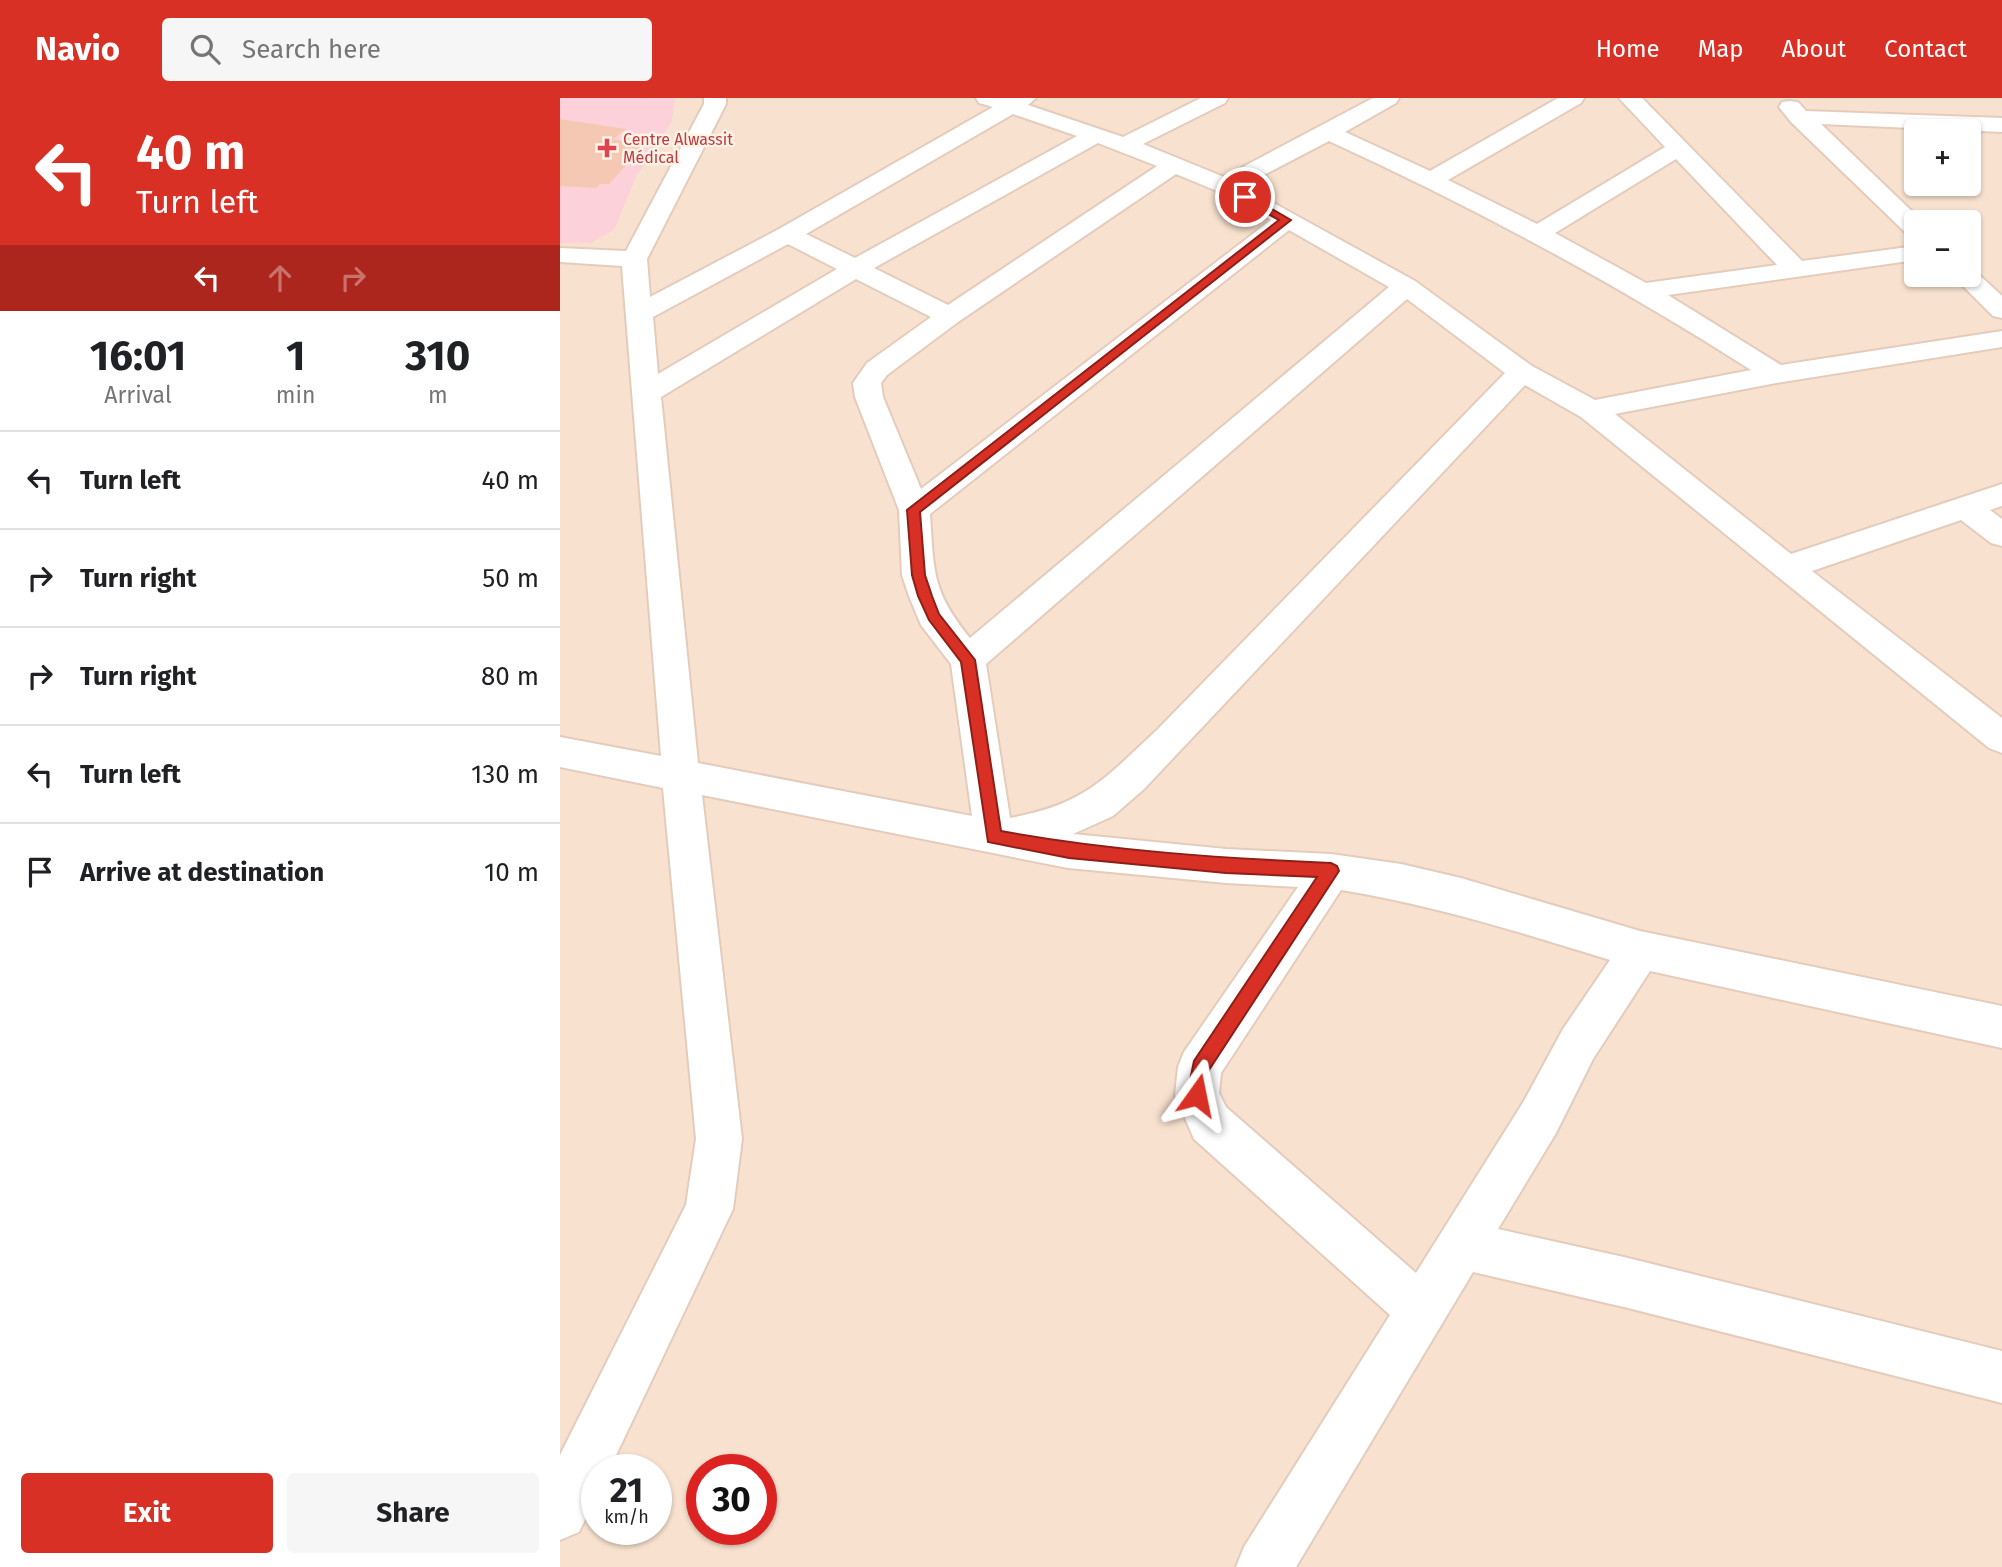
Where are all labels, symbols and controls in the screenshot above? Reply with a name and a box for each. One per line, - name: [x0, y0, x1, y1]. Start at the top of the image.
- search box: [162, 18, 652, 81]
- text: Navio: [35, 29, 120, 69]
- icon: search: [186, 30, 224, 68]
- text: Search here: [242, 34, 381, 65]
- text: Home: [1596, 35, 1660, 63]
- text: Map: [1698, 35, 1744, 63]
- text: About: [1782, 35, 1846, 63]
- text: Contact: [1884, 35, 1967, 63]
- map controls: [1904, 119, 1981, 287]
- button: +: [1904, 119, 1981, 196]
- text: 40 m: [136, 123, 245, 182]
- icon: left: [21, 126, 112, 217]
- place label: Centre Alwassit Médical: [623, 130, 733, 167]
- marker: Centre Alwassit Médical: [597, 138, 617, 158]
- pin: [1215, 167, 1275, 227]
- icon: arrive: [1226, 178, 1264, 216]
- text: Turn left: [136, 183, 258, 221]
- button: −: [1904, 210, 1981, 287]
- icon: left: [188, 259, 226, 297]
- icon: ahead: [261, 259, 299, 297]
- icon: right: [334, 259, 372, 297]
- text: 16:01: [90, 331, 186, 381]
- text: 1: [286, 331, 305, 381]
- text: 310: [405, 331, 470, 381]
- text: Arrival: [104, 381, 172, 409]
- text: min: [276, 381, 316, 409]
- text: m: [428, 381, 448, 409]
- icon: left: [21, 461, 59, 499]
- text: Turn left: [80, 465, 181, 496]
- text: 40 m: [481, 465, 539, 496]
- icon: right: [21, 559, 59, 597]
- text: Turn right: [80, 563, 197, 594]
- text: 50 m: [482, 563, 539, 594]
- icon: right: [21, 657, 59, 695]
- text: Turn right: [80, 661, 197, 692]
- text: 80 m: [481, 661, 539, 692]
- icon: left: [21, 755, 59, 793]
- text: Turn left: [80, 759, 181, 790]
- text: 130 m: [471, 759, 539, 790]
- icon: arrive: [21, 853, 59, 891]
- text: Arrive at destination: [80, 857, 324, 888]
- text: 10 m: [484, 857, 539, 888]
- position arrow: [1160, 1058, 1234, 1132]
- speed limit sign: 30: [686, 1454, 777, 1545]
- text: 21: [610, 1469, 643, 1511]
- button: Exit: [21, 1473, 273, 1553]
- button: Share: [287, 1473, 539, 1553]
- text: km/h: [604, 1506, 649, 1528]

